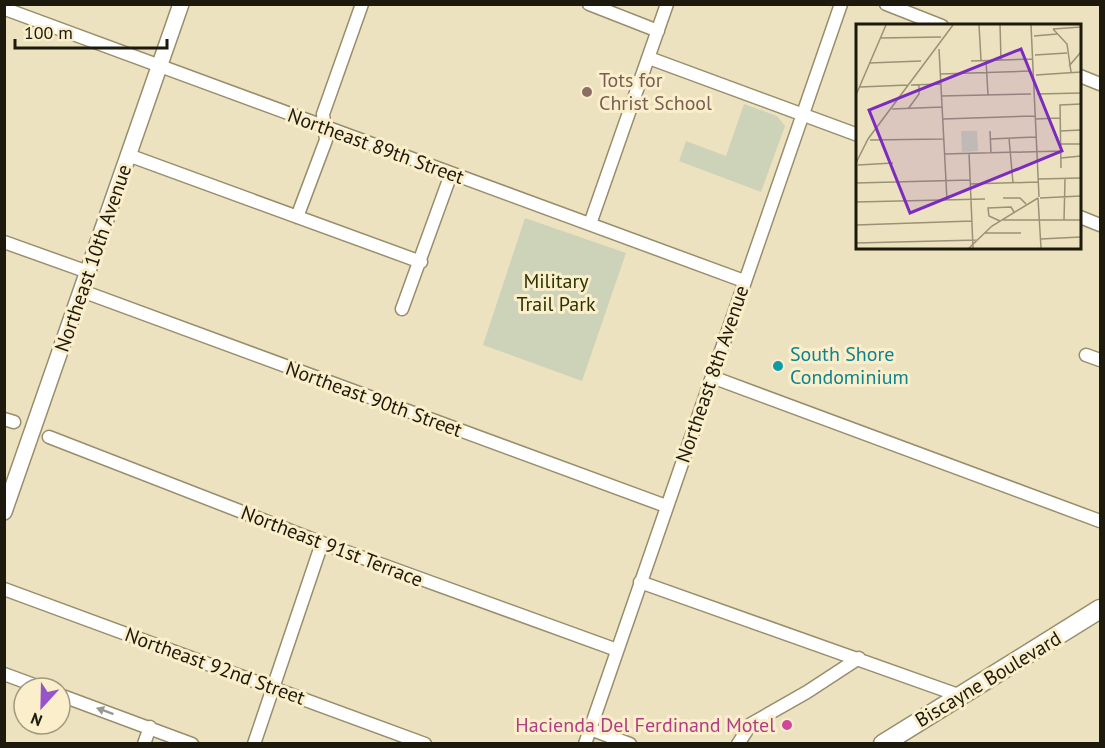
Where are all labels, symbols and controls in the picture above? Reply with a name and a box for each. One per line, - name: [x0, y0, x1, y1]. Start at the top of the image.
- scale bar: [15, 12, 166, 50]
- text: 100 m: [24, 21, 73, 44]
- inset map: [856, 24, 1081, 249]
- place label: Tots for Christ School: [599, 67, 712, 116]
- marker: Tots for Christ School: [580, 85, 594, 99]
- street label: Northeast 89th Street: [284, 102, 468, 190]
- street label: Northeast 10th Avenue: [49, 161, 137, 355]
- park label: Military Trail Park: [516, 268, 596, 317]
- street label: Northeast 8th Avenue: [669, 282, 755, 466]
- place label: South Shore Condominium: [790, 341, 909, 390]
- street label: Northeast 90th Street: [282, 355, 466, 443]
- marker: South Shore Condominium: [771, 359, 785, 373]
- street label: Northeast 91st Terrace: [237, 499, 427, 593]
- street label: Northeast 92nd Street: [121, 621, 309, 711]
- street label: Biscayne Boulevard: [910, 625, 1066, 733]
- north arrow: [12, 676, 72, 736]
- one-way arrow: [96, 706, 114, 715]
- text: N: [28, 709, 45, 731]
- place label: Hacienda Del Ferdinand Motel: [515, 712, 775, 738]
- marker: Hacienda Del Ferdinand Motel: [780, 718, 794, 732]

